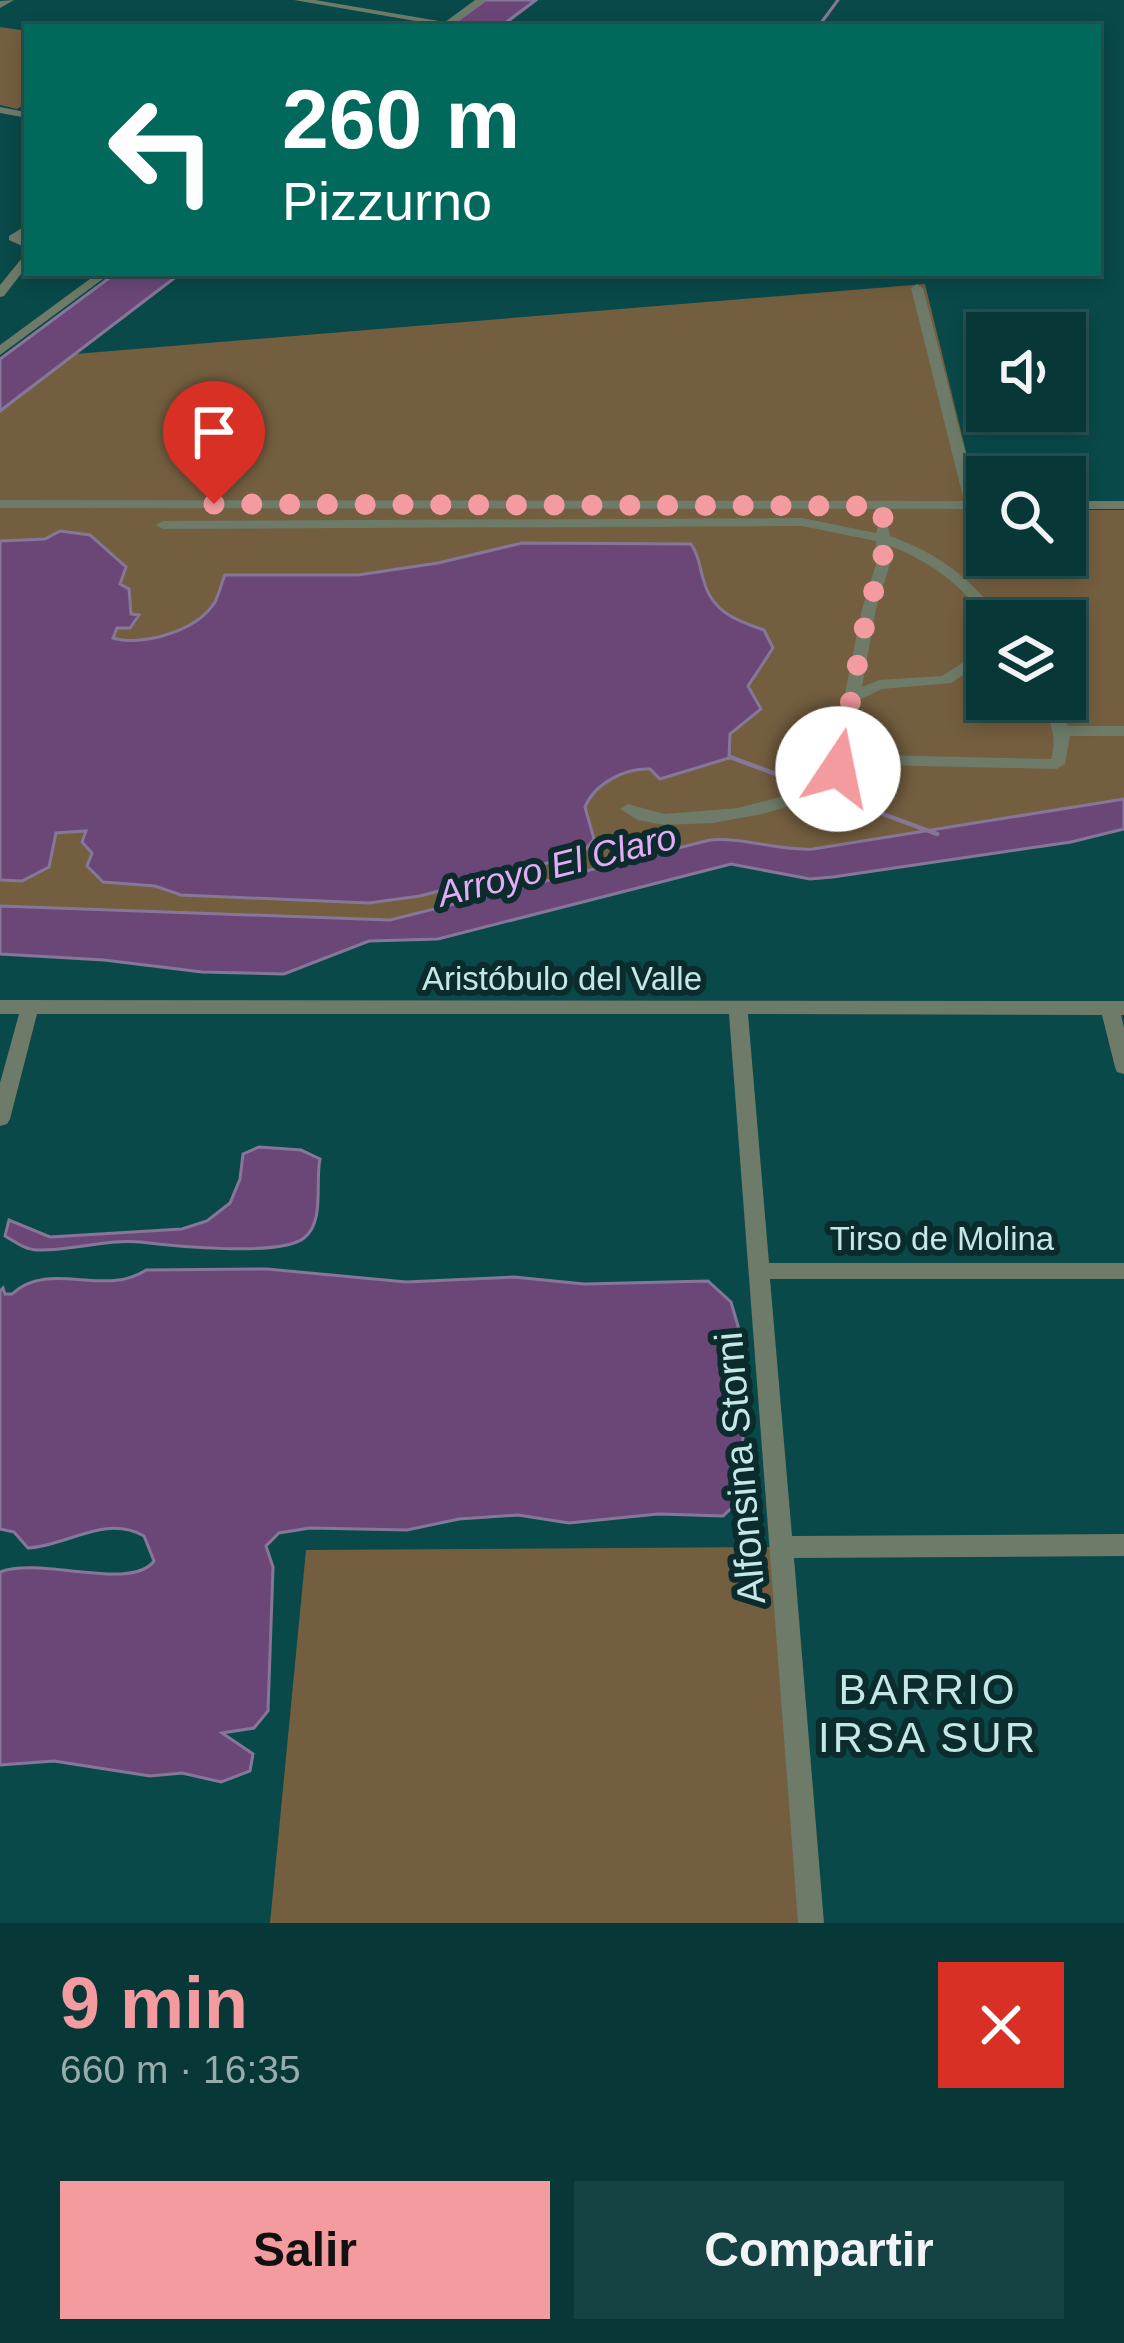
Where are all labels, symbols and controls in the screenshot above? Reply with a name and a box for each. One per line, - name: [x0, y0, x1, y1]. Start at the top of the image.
- icon: left: [84, 72, 240, 228]
- text: 260 m: [282, 72, 520, 166]
- text: Pizzurno: [282, 171, 492, 231]
- map controls: [966, 312, 1086, 720]
- button: sound: [966, 312, 1086, 432]
- pin: [163, 381, 265, 504]
- icon: arrive: [181, 399, 247, 465]
- button: search: [966, 456, 1086, 576]
- button: layers: [966, 600, 1086, 720]
- position arrow: [775, 706, 901, 832]
- water label: Arroyo El Claro: [432, 816, 680, 915]
- street label: Aristóbulo del Valle: [422, 960, 702, 997]
- street label: Tirso de Molina: [830, 1220, 1055, 1257]
- street label: Alfonsina Storni: [707, 1330, 773, 1606]
- district label: BARRIO IRSA SUR: [818, 1666, 1038, 1761]
- button: close: [938, 1962, 1064, 2088]
- text: 9 min: [60, 1963, 248, 2043]
- text: 660 m · 16:35: [60, 2048, 301, 2091]
- button: Salir: [60, 2181, 550, 2319]
- button: Compartir: [574, 2181, 1064, 2319]

